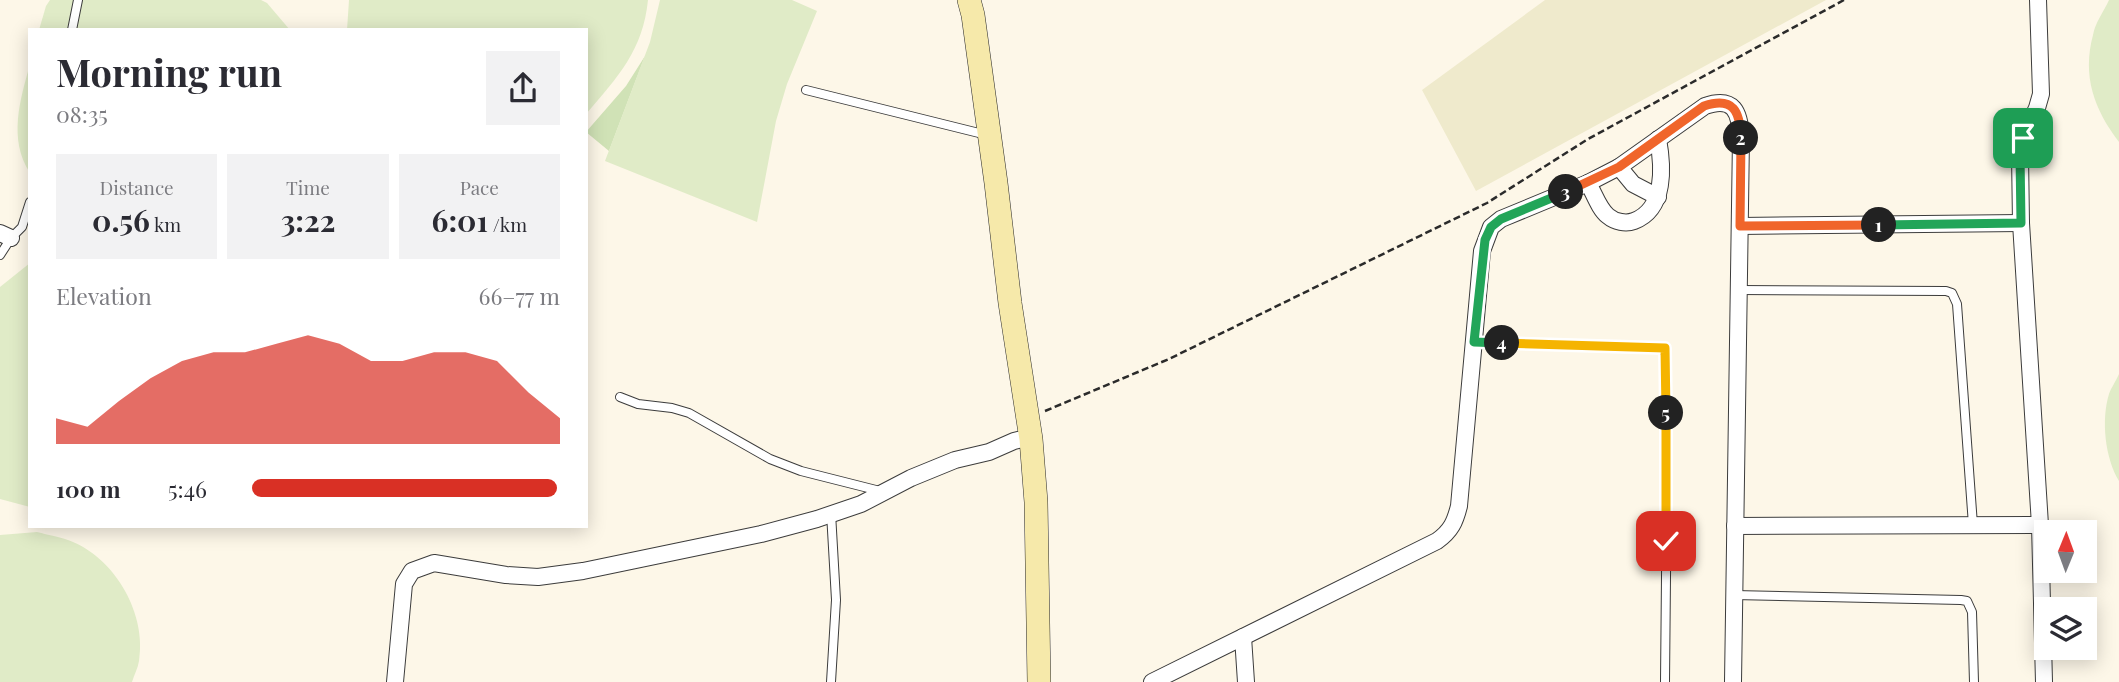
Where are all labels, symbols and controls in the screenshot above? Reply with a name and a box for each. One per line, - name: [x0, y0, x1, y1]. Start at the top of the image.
- text: Morning run: [56, 46, 282, 97]
- button: share: [486, 51, 560, 125]
- text: 08:35: [56, 98, 108, 129]
- pin: [1993, 108, 2053, 168]
- icon: arrive: [2004, 119, 2042, 157]
- pin: 2: [1724, 120, 1758, 156]
- text: 2: [1736, 124, 1745, 150]
- text: Distance: [100, 174, 174, 200]
- text: Time: [286, 174, 330, 200]
- text: Pace: [460, 174, 499, 200]
- pin: 3: [1548, 174, 1584, 210]
- text: 3: [1561, 178, 1570, 204]
- text: 0.56: [92, 200, 150, 240]
- text: 3:22: [281, 200, 335, 240]
- text: 6:01: [432, 200, 488, 240]
- pin: 1: [1862, 208, 1896, 243]
- text: km: [150, 211, 181, 237]
- text: /km: [488, 211, 527, 237]
- text: 1: [1875, 211, 1882, 237]
- text: Elevation: [56, 280, 152, 311]
- text: 66–77 m: [479, 280, 560, 311]
- pin: 4: [1484, 326, 1520, 360]
- text: 4: [1496, 329, 1507, 355]
- pin: 5: [1648, 396, 1684, 430]
- text: 5: [1661, 399, 1670, 425]
- text: 100 m: [56, 473, 121, 504]
- text: 5:46: [168, 473, 207, 504]
- pin: [1636, 511, 1696, 571]
- north arrow: [2034, 520, 2096, 583]
- map controls: [2034, 520, 2097, 660]
- icon: check: [1647, 522, 1685, 560]
- button: layers: [2034, 597, 2097, 660]

